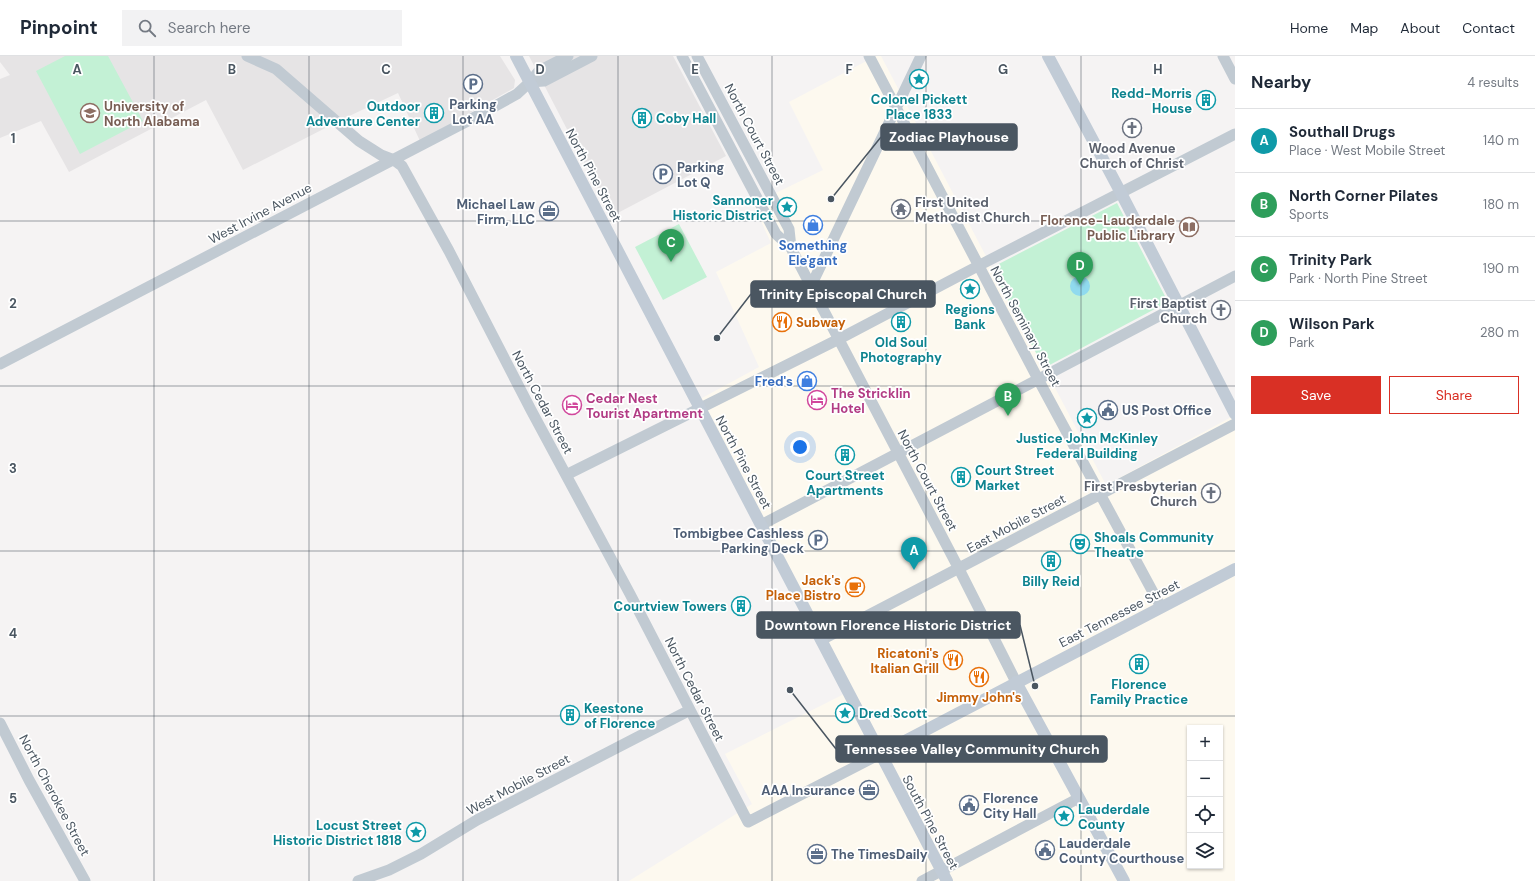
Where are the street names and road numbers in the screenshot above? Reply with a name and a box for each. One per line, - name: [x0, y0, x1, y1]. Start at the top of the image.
- street label: North Court Street: [721, 81, 788, 188]
- street label: North Pine Street: [562, 126, 625, 225]
- street label: West Irvine Avenue: [206, 179, 315, 248]
- street label: North Seminary Street: [987, 263, 1065, 389]
- street label: North Cedar Street: [508, 348, 577, 457]
- street label: North Pine Street: [712, 413, 775, 512]
- street label: North Court Street: [894, 427, 961, 534]
- street label: East Mobile Street: [964, 490, 1069, 557]
- street label: East Tennessee Street: [1056, 576, 1182, 651]
- street label: North Cedar Street: [661, 634, 728, 744]
- street label: North Cherokee Street: [15, 732, 94, 859]
- street label: West Mobile Street: [464, 750, 573, 819]
- street label: South Pine Street: [899, 772, 963, 872]

